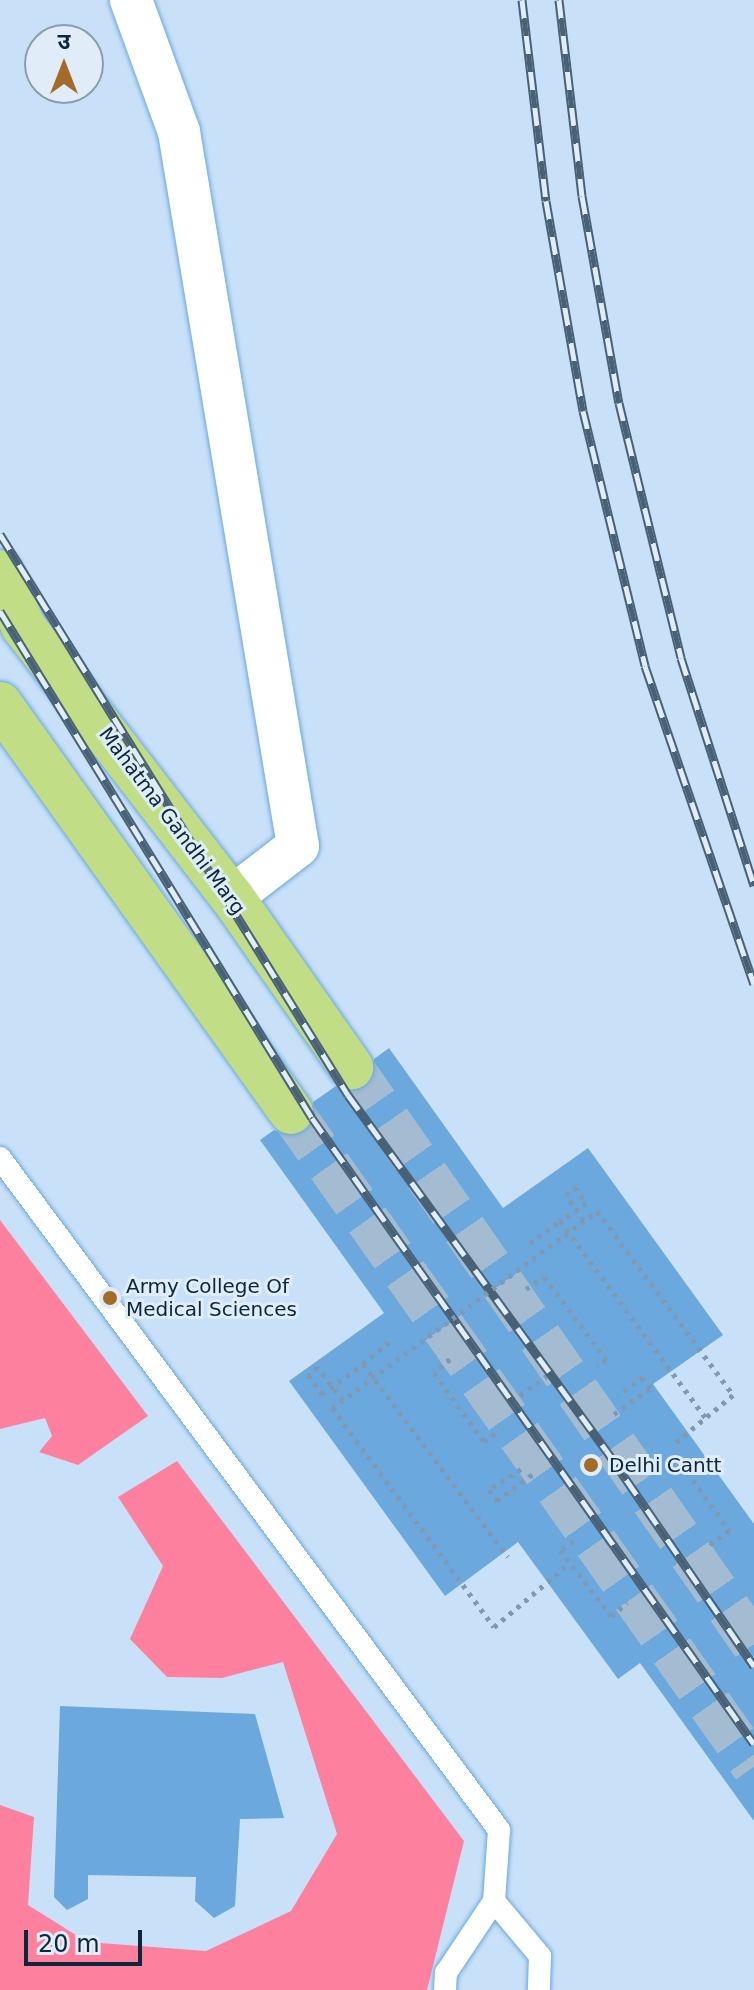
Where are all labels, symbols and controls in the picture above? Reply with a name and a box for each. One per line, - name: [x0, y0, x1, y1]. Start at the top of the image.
- north arrow: [24, 24, 104, 104]
- text: उ: [58, 29, 70, 54]
- street label: Mahatma Gandhi Marg: [94, 723, 250, 919]
- place label: Army College Of Medical Sciences: [126, 1274, 297, 1321]
- marker: Army College Of Medical Sciences: [101, 1289, 119, 1307]
- place label: Delhi Cantt: [609, 1453, 721, 1477]
- marker: Delhi Cantt: [580, 1454, 602, 1476]
- scale bar: [28, 1914, 146, 1964]
- text: 20 m: [38, 1930, 100, 1958]

